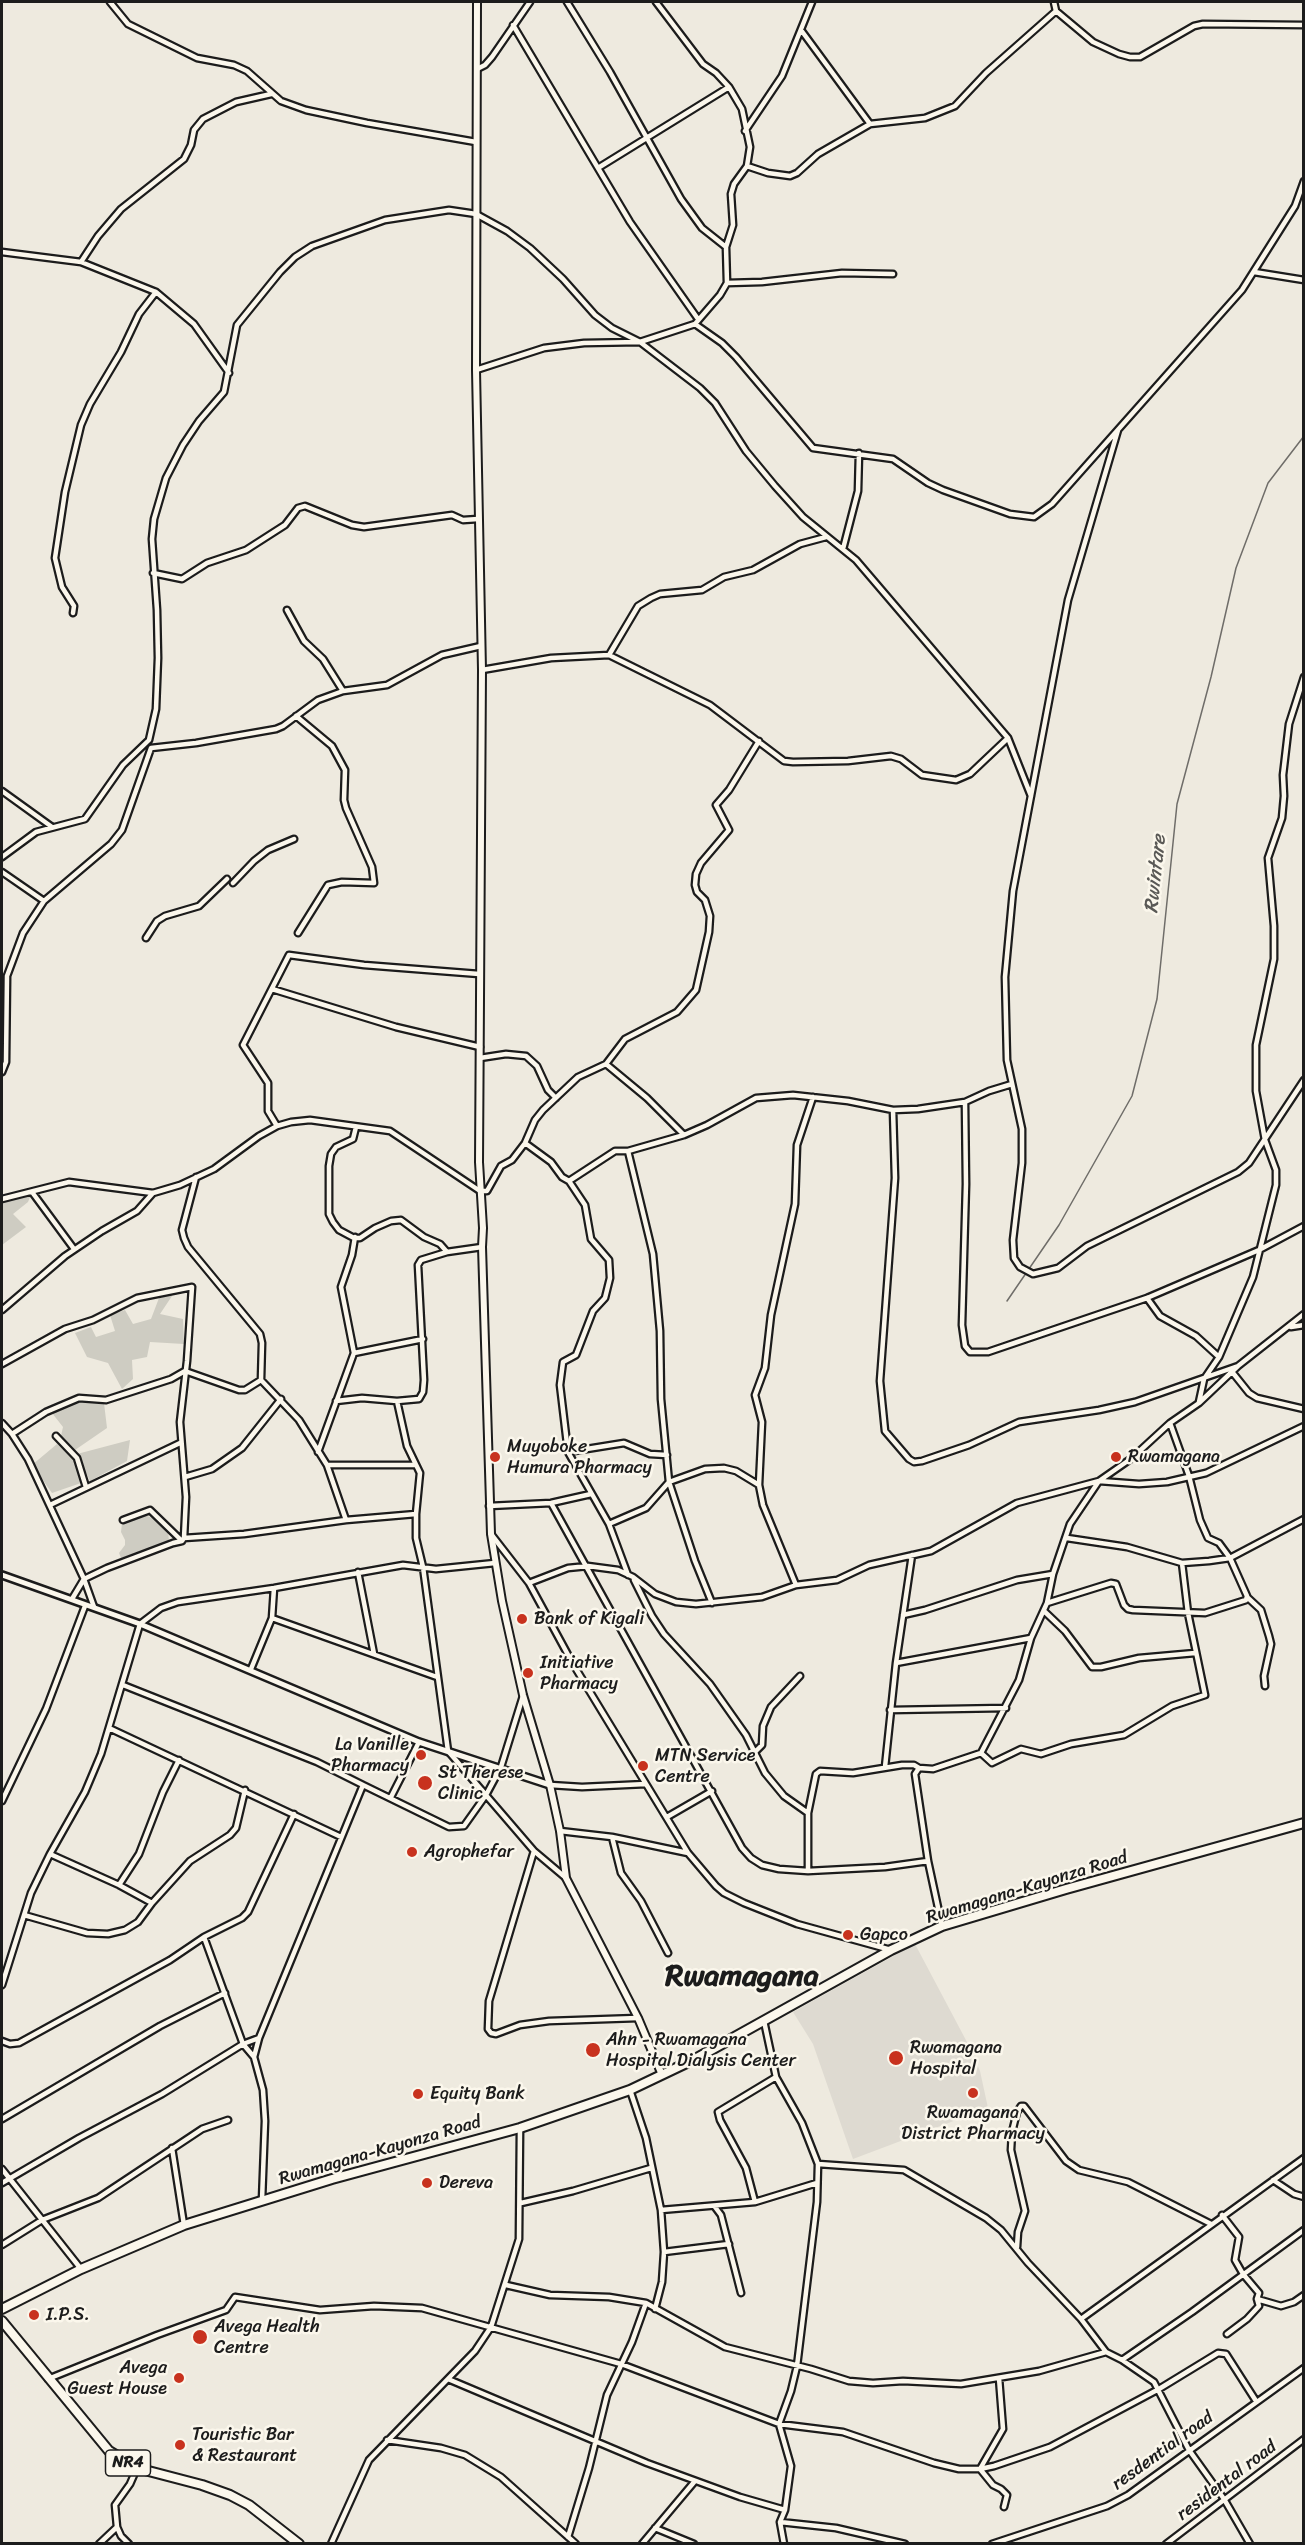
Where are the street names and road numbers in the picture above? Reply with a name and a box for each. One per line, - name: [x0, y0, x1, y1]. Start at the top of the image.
- street label: Rwamagana-Kayonza Road: [924, 1847, 1130, 1929]
- street label: Rwamagana-Kayonza Road: [276, 2112, 484, 2190]
- street label: resdential road: [1108, 2407, 1218, 2495]
- street label: residental road: [1173, 2436, 1281, 2526]
- road number: NR4: [106, 2450, 150, 2476]

